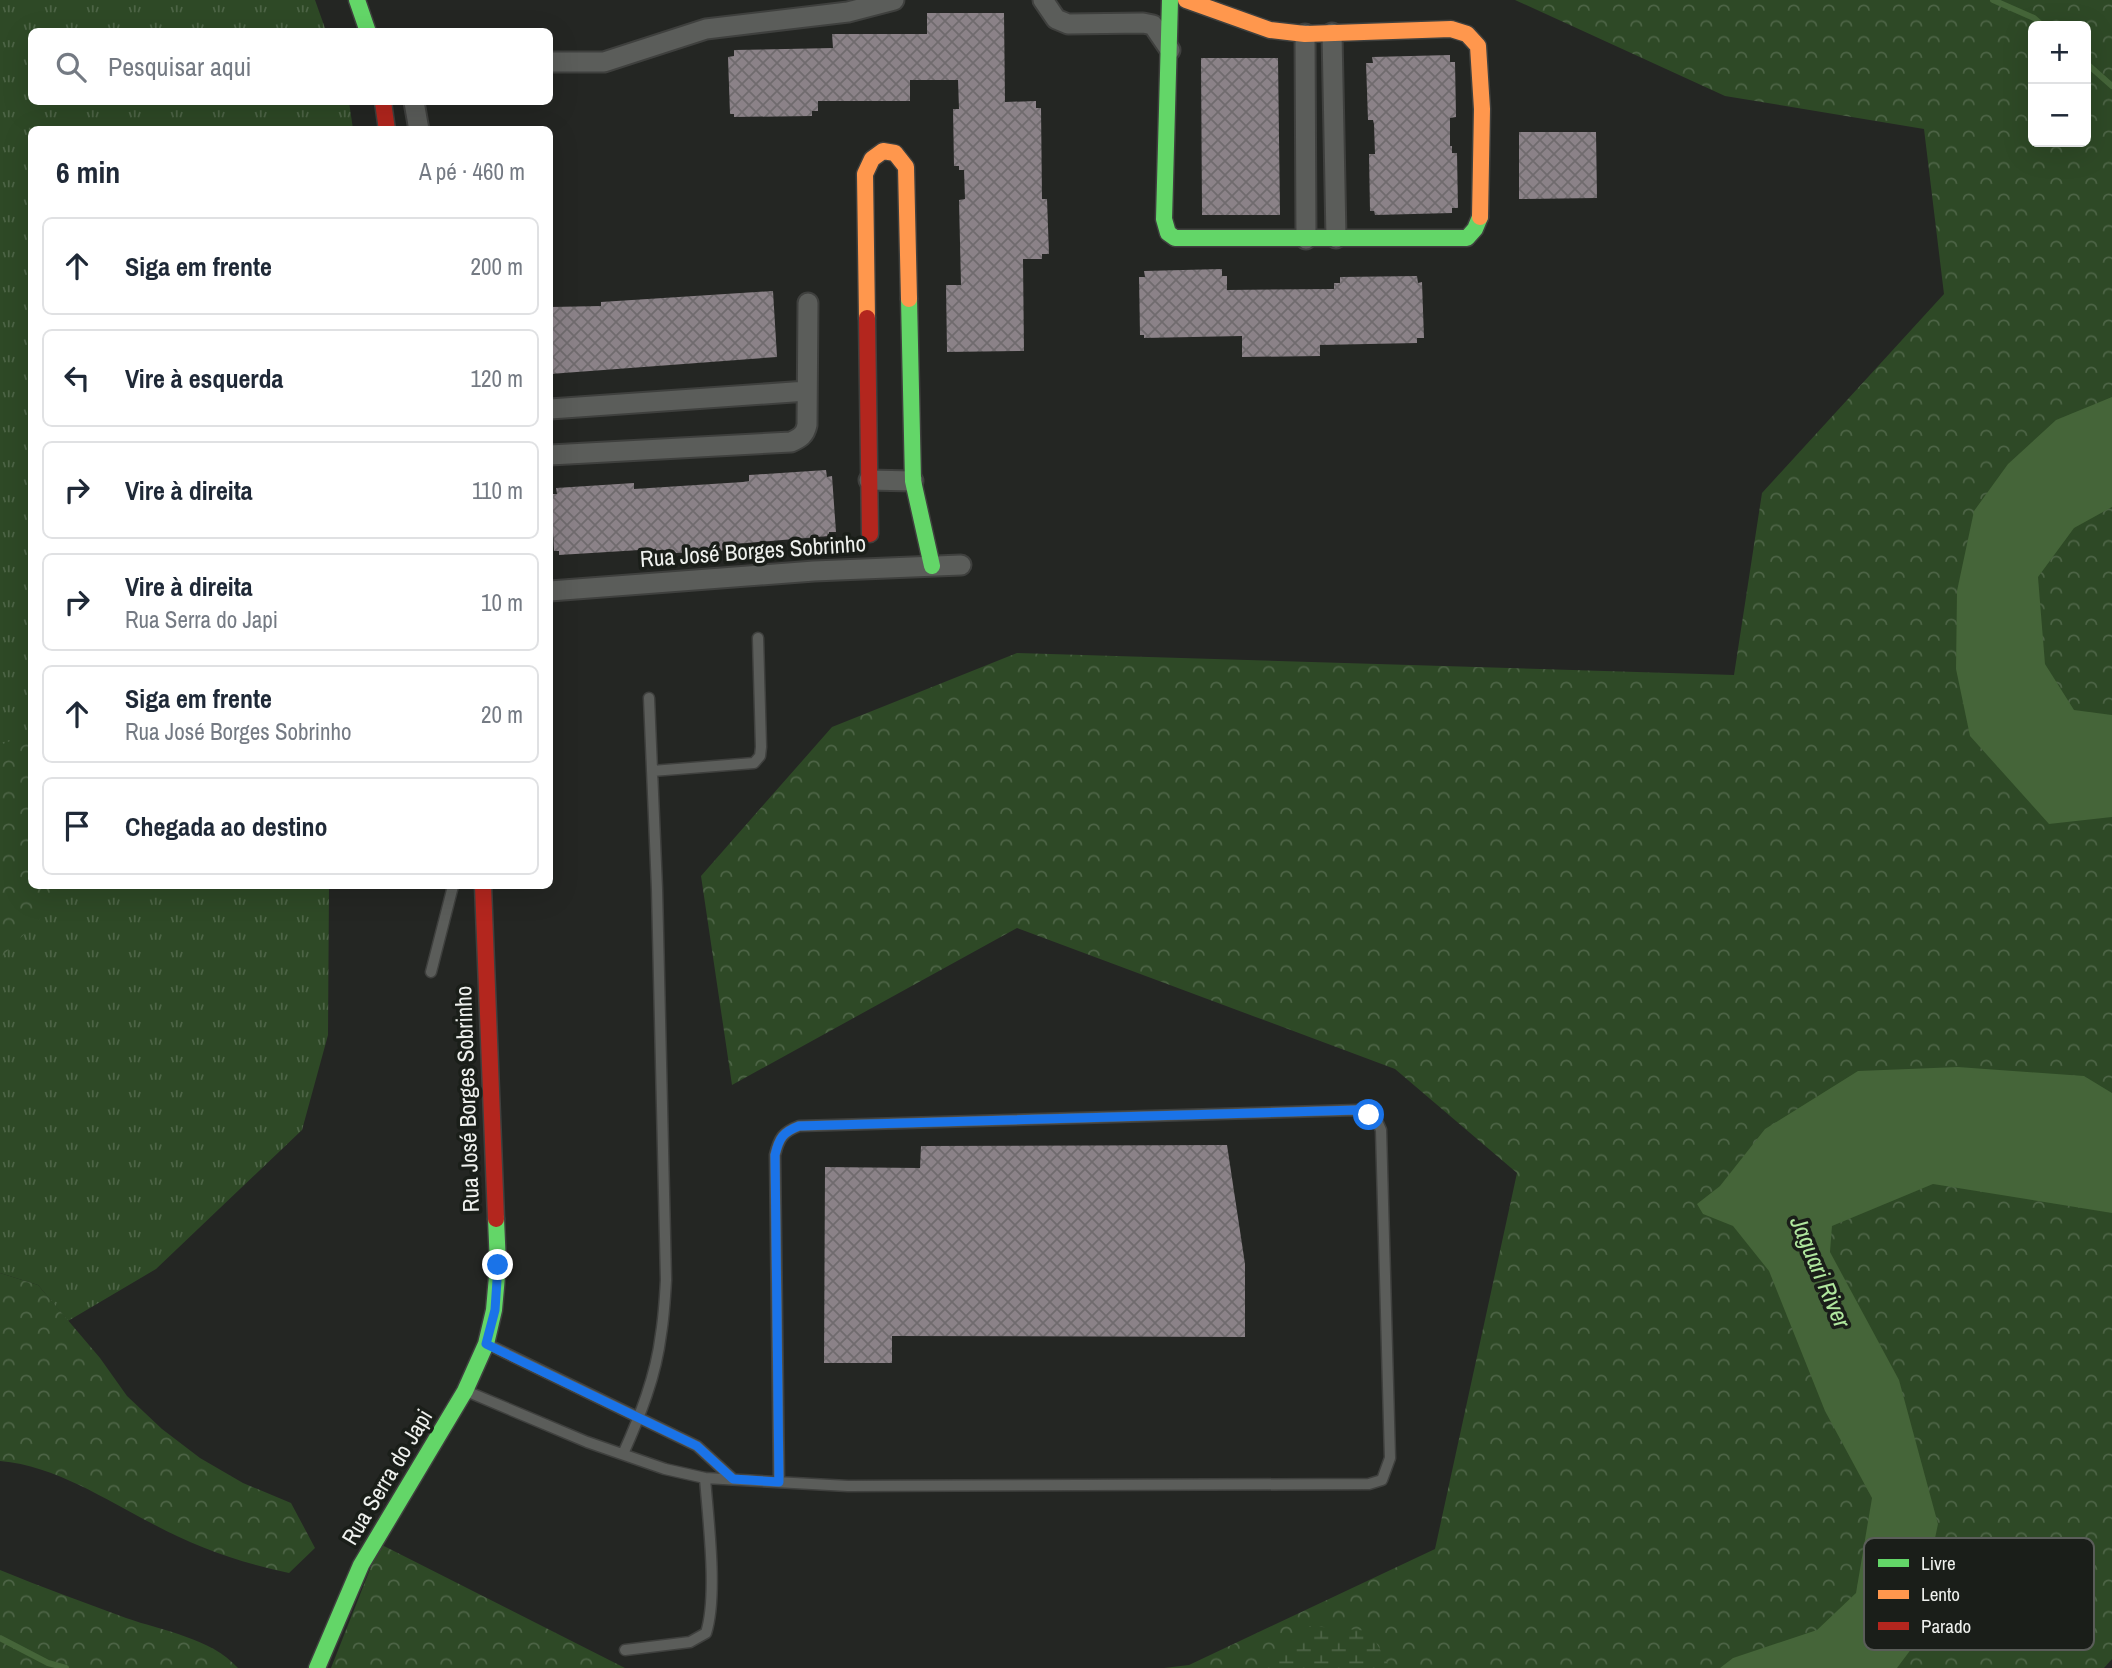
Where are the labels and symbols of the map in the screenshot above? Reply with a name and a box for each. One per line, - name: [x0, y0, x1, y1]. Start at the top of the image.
- street label: Rua José Borges Sobrinho: [639, 527, 867, 574]
- street label: Rua José Borges Sobrinho: [447, 985, 486, 1213]
- route start: [1353, 1099, 1384, 1130]
- water label: Jaguari River: [1783, 1210, 1859, 1334]
- route end: [482, 1249, 513, 1280]
- street label: Rua Serra do Japi: [334, 1403, 439, 1550]
- legend: [1864, 1538, 2094, 1650]
- text: Livre: [1921, 1550, 1956, 1576]
- text: Lento: [1921, 1581, 1960, 1607]
- text: Parado: [1921, 1613, 1971, 1639]

